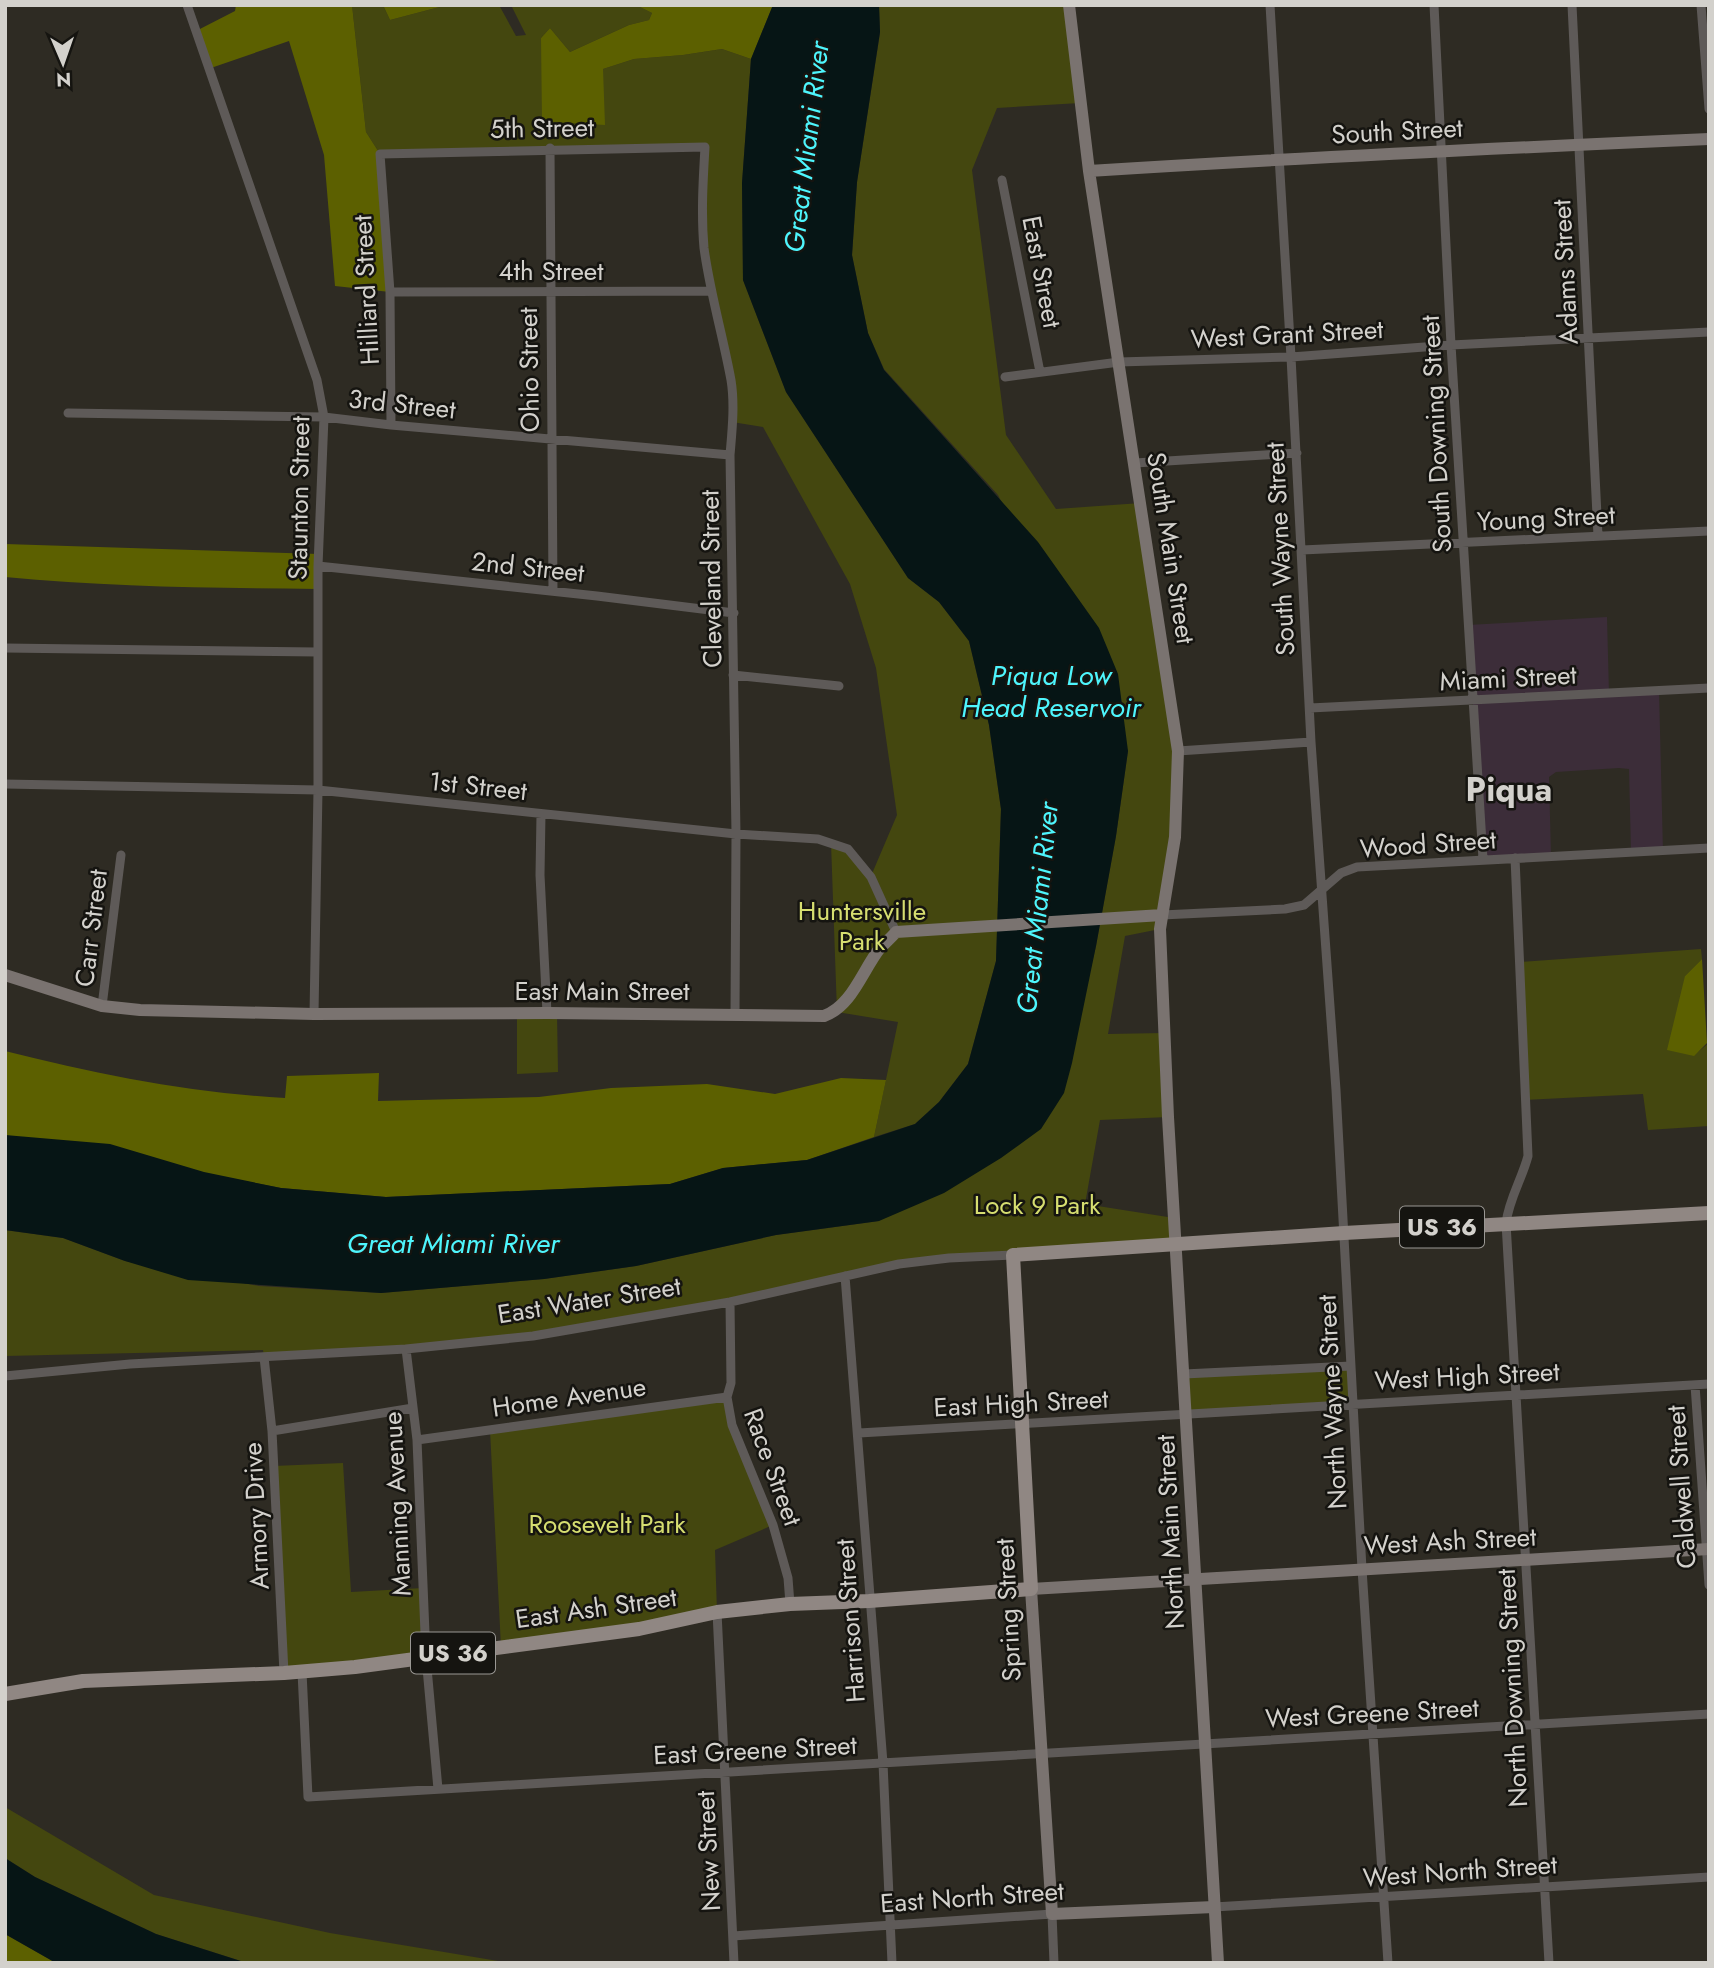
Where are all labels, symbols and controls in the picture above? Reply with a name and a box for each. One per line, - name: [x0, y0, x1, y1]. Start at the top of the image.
- north arrow: [28, 28, 98, 98]
- water label: Great Miami River: [773, 37, 840, 255]
- text: N: [56, 66, 72, 93]
- street label: 5th Street: [489, 108, 595, 148]
- street label: South Street: [1330, 109, 1465, 153]
- street label: Adams Street: [1542, 198, 1588, 345]
- street label: Hilliard Street: [343, 213, 389, 366]
- street label: East Street: [1013, 213, 1072, 332]
- street label: 4th Street: [499, 252, 604, 290]
- street label: Ohio Street: [509, 306, 549, 433]
- street label: West Grant Street: [1190, 310, 1385, 358]
- street label: South Downing Street: [1411, 314, 1461, 554]
- street label: 3rd Street: [346, 379, 458, 429]
- street label: Staunton Street: [279, 415, 319, 580]
- street label: South Wayne Street: [1255, 441, 1305, 657]
- street label: South Main Street: [1137, 449, 1205, 647]
- street label: Cleveland Street: [690, 489, 732, 668]
- street label: Young Street: [1476, 495, 1617, 541]
- street label: 2nd Street: [470, 542, 587, 592]
- water label: Piqua Low Head Reservoir: [961, 655, 1143, 728]
- street label: Miami Street: [1438, 655, 1578, 701]
- street label: 1st Street: [427, 762, 530, 810]
- district label: Piqua: [1466, 766, 1552, 813]
- water label: Great Miami River: [1006, 798, 1069, 1016]
- street label: Wood Street: [1358, 820, 1498, 868]
- street label: Carr Street: [65, 866, 117, 989]
- park label: Huntersville Park: [798, 892, 926, 960]
- street label: East Main Street: [514, 972, 690, 1010]
- park label: Lock 9 Park: [974, 1186, 1101, 1224]
- road number: US 36: [1400, 1206, 1484, 1247]
- water label: Great Miami River: [347, 1223, 561, 1264]
- street label: East Water Street: [494, 1267, 684, 1333]
- street label: North Wayne Street: [1307, 1293, 1357, 1510]
- street label: West High Street: [1374, 1352, 1561, 1400]
- street label: Home Avenue: [489, 1367, 649, 1427]
- street label: East High Street: [933, 1379, 1110, 1427]
- street label: Race Street: [734, 1403, 812, 1532]
- street label: Caldwell Street: [1656, 1403, 1706, 1570]
- street label: Manning Avenue: [373, 1411, 421, 1597]
- street label: North Main Street: [1146, 1433, 1194, 1630]
- street label: Armory Drive: [233, 1441, 279, 1591]
- park label: Roosevelt Park: [528, 1505, 686, 1543]
- street label: West Ash Street: [1363, 1517, 1538, 1564]
- street label: Harrison Street: [825, 1537, 875, 1704]
- street label: Spring Street: [985, 1537, 1031, 1682]
- street label: North Downing Street: [1487, 1567, 1537, 1808]
- street label: East Ash Street: [513, 1578, 680, 1638]
- road number: US 36: [411, 1632, 495, 1674]
- street label: West Greene Street: [1264, 1688, 1481, 1738]
- street label: East Greene Street: [652, 1726, 858, 1774]
- street label: New Street: [686, 1789, 730, 1912]
- street label: West North Street: [1362, 1845, 1559, 1897]
- street label: East North Street: [879, 1872, 1066, 1922]

